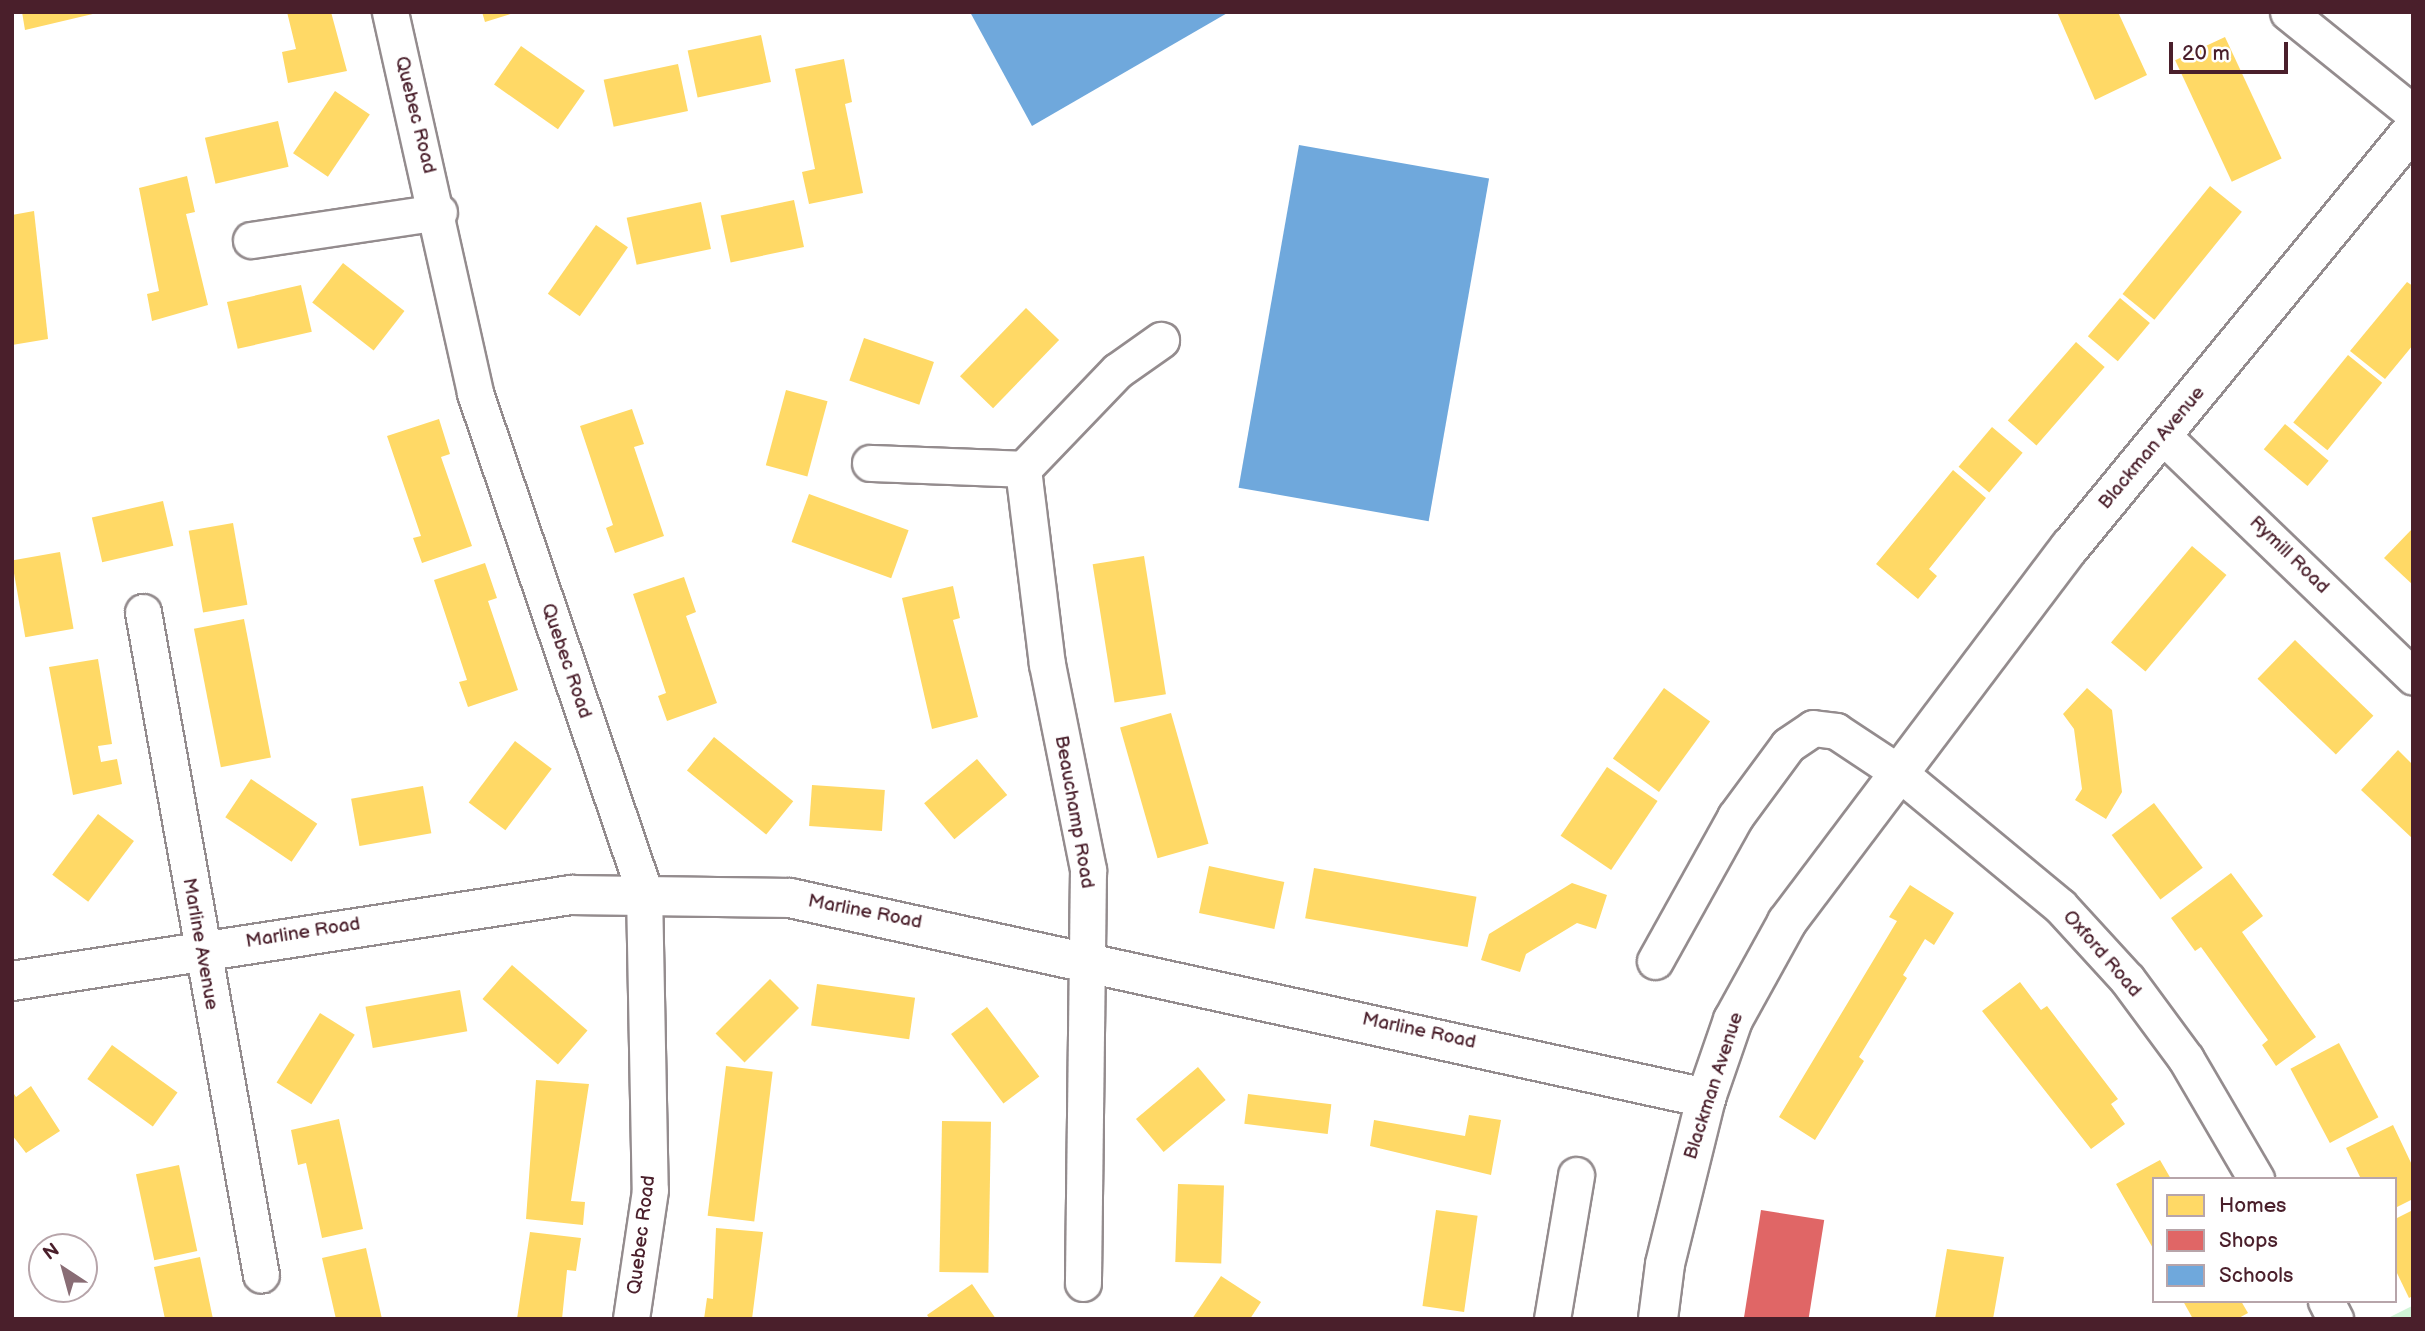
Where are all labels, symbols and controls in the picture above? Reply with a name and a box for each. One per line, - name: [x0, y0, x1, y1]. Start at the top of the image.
- scale bar: [2173, 28, 2292, 72]
- text: 20 m: [2182, 41, 2230, 66]
- street label: Quebec Road: [389, 54, 441, 176]
- street label: Blackman Avenue: [2094, 382, 2210, 514]
- street label: Rymill Road: [2244, 511, 2334, 599]
- street label: Quebec Road: [536, 601, 596, 721]
- street label: Beauchamp Road: [1049, 734, 1099, 890]
- street label: Marline Avenue: [177, 876, 223, 1012]
- street label: Marline Road: [806, 890, 924, 934]
- street label: Oxford Road: [2058, 906, 2146, 1002]
- street label: Marline Road: [244, 913, 362, 953]
- street label: Marline Road: [1360, 1008, 1478, 1054]
- street label: Blackman Avenue: [1679, 1010, 1749, 1162]
- street label: Quebec Road: [623, 1174, 661, 1296]
- legend: [2152, 1177, 2397, 1303]
- text: Homes: [2219, 1193, 2287, 1218]
- text: Shops: [2219, 1228, 2278, 1253]
- north arrow: [28, 1233, 98, 1303]
- text: N: [39, 1239, 64, 1266]
- text: Schools: [2219, 1263, 2293, 1288]

